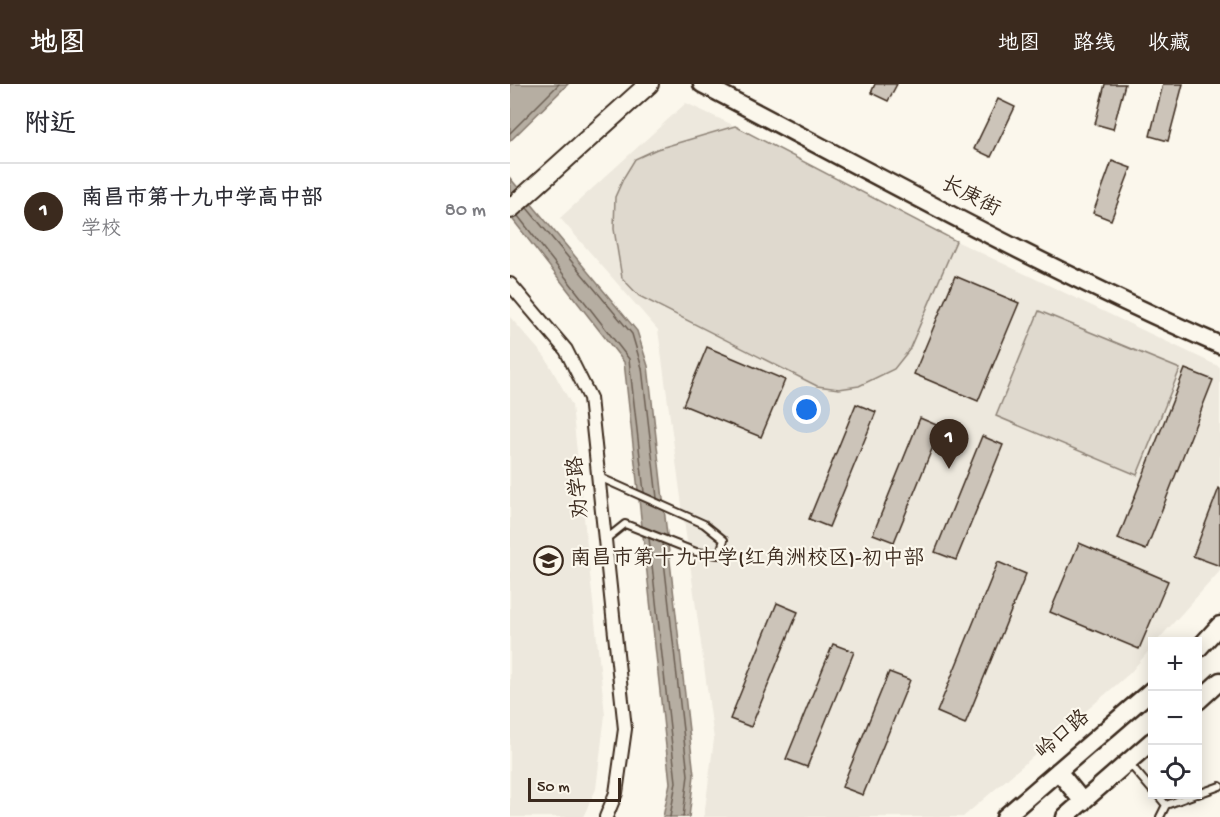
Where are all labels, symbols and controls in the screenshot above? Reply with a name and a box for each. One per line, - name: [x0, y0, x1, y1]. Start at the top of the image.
- text: 地图: [30, 29, 86, 62]
- text: 地图: [998, 33, 1040, 58]
- text: 路线: [1073, 33, 1115, 58]
- text: 收藏: [1148, 33, 1190, 58]
- text: 附近: [24, 111, 76, 142]
- street label: 长庚街: [936, 172, 1004, 223]
- text: 南昌市第十九中学高中部: [81, 187, 323, 213]
- text: 1: [39, 200, 48, 223]
- text: 80 m: [445, 200, 486, 223]
- text: 学校: [81, 219, 121, 242]
- your location: [792, 395, 821, 424]
- pin: 1: [930, 420, 968, 469]
- street label: 劝学路: [562, 454, 596, 520]
- school or university icon: 南昌市第十九中学(红角洲校区)-初中部: [533, 544, 565, 576]
- place label: 南昌市第十九中学(红角洲校区)-初中部: [570, 546, 925, 573]
- map controls: [1148, 637, 1202, 799]
- button: +: [1148, 637, 1202, 691]
- button: −: [1148, 691, 1202, 745]
- street label: 岭口路: [1031, 704, 1096, 766]
- button: locate: [1148, 745, 1202, 799]
- scale bar: [528, 775, 621, 802]
- text: 50 m: [537, 779, 570, 798]

